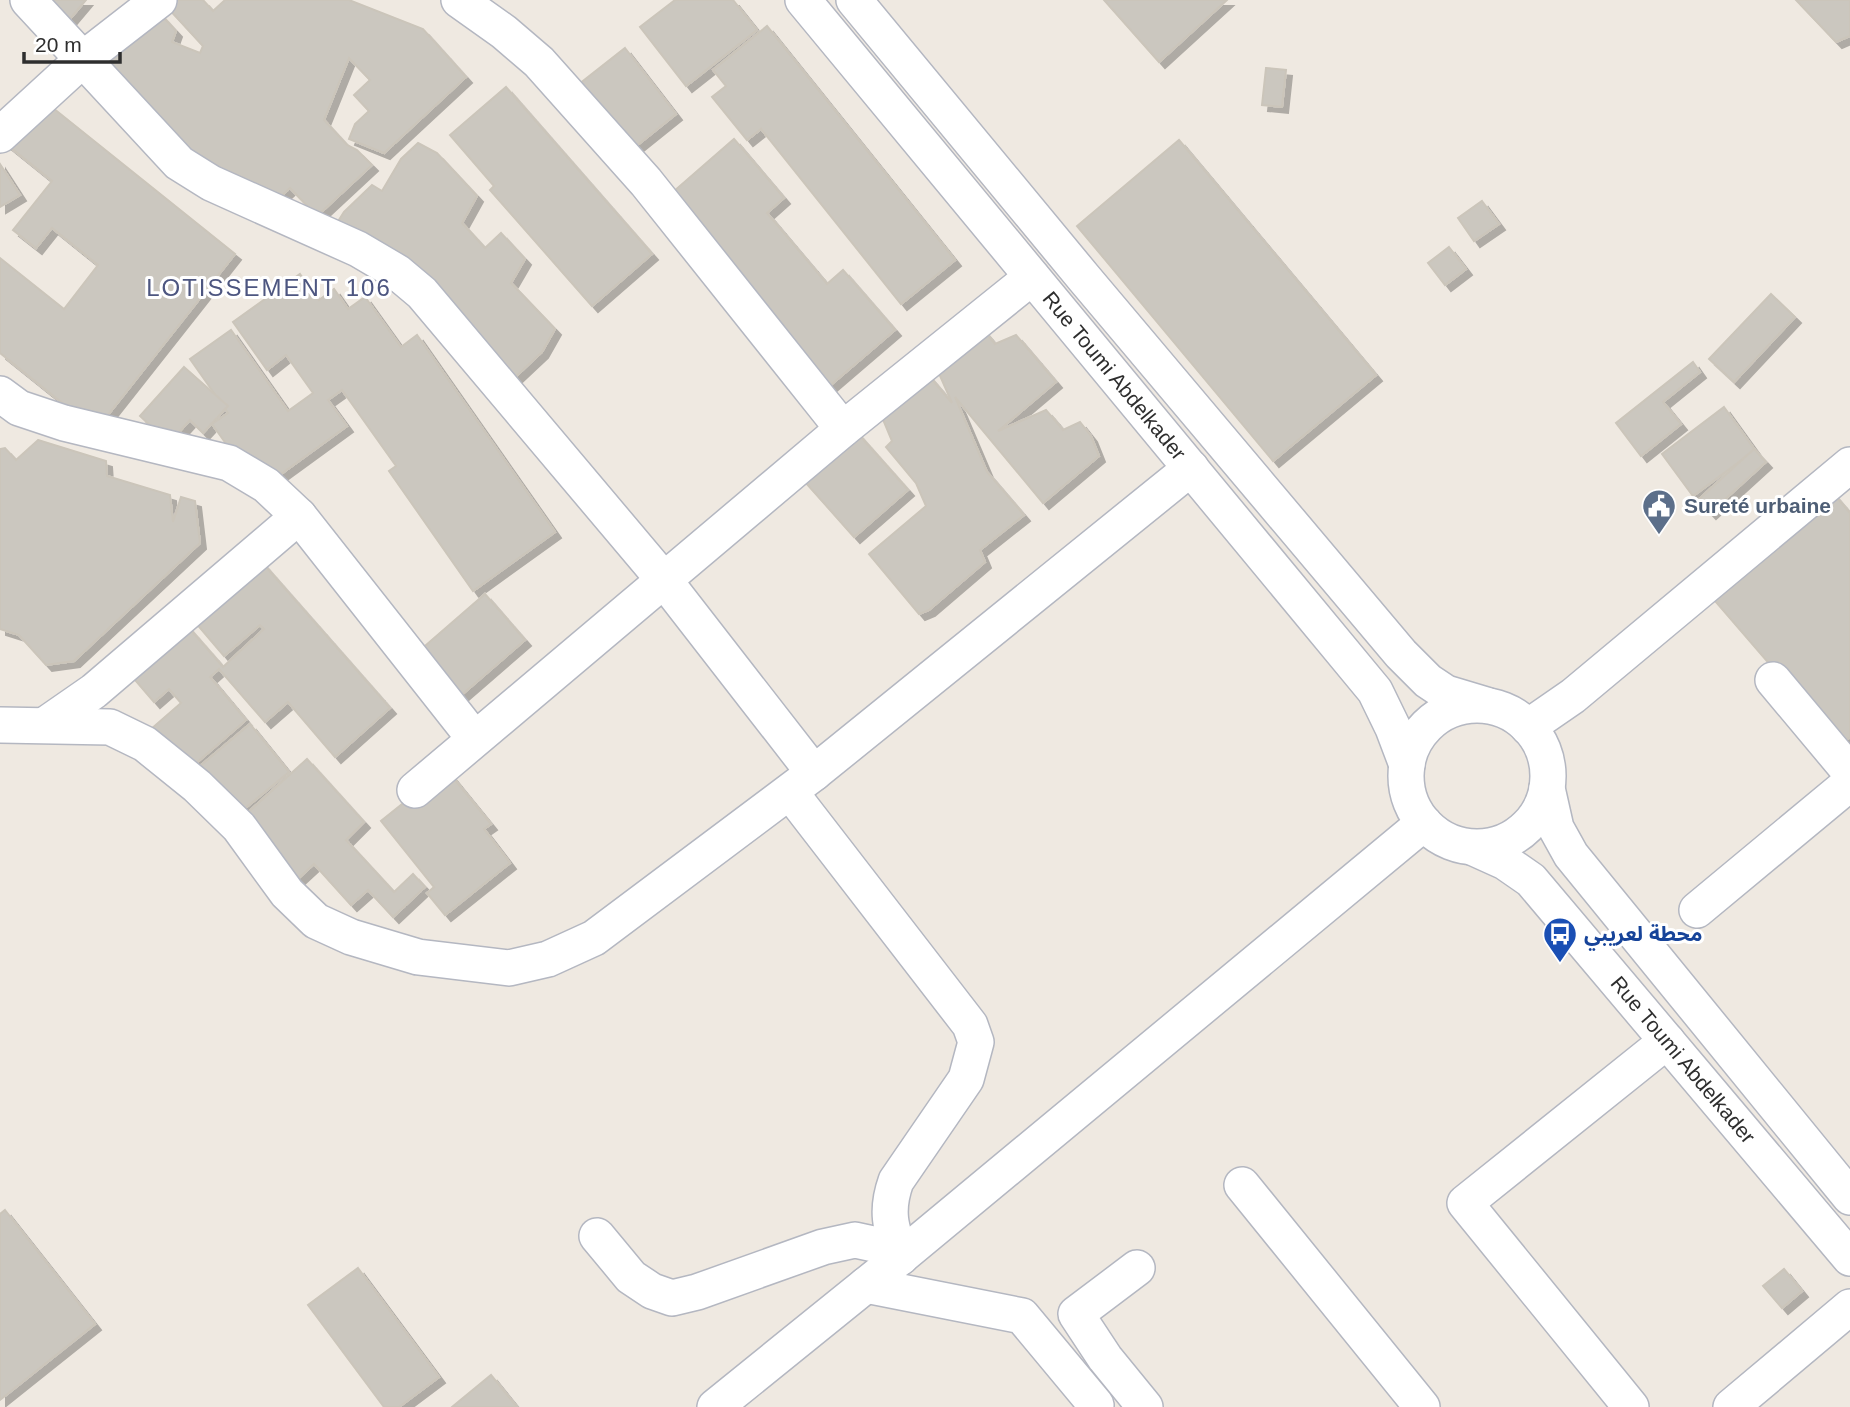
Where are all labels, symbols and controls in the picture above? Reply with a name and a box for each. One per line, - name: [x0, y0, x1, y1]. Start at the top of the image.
- scale bar: [24, 21, 121, 65]
- text: 20 m: [35, 33, 82, 56]
- district label: LOTISSEMENT 106: [146, 274, 392, 301]
- street label: Rue Toumi Abdelkader: [1038, 287, 1191, 464]
- public building icon: Sureté urbaine: [1640, 487, 1678, 536]
- place label: Sureté urbaine: [1684, 494, 1831, 517]
- bus stop icon: محطة لعريبي: [1541, 915, 1579, 964]
- place label: محطة لعريبي: [1584, 922, 1703, 951]
- street label: Rue Toumi Abdelkader: [1606, 971, 1760, 1148]

